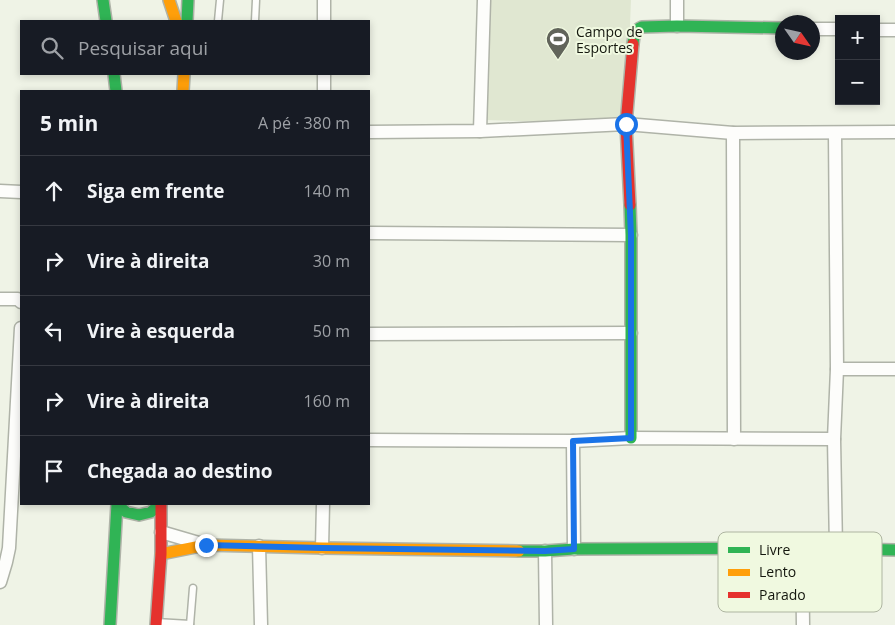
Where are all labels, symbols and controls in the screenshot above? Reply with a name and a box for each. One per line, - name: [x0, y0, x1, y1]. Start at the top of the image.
- north arrow: [775, 15, 820, 60]
- map controls: [835, 15, 880, 105]
- button: +: [835, 15, 880, 60]
- search box: [20, 20, 370, 75]
- place label: Campo de Esportes: [576, 22, 643, 57]
- sports icon: Campo de Esportes: [545, 26, 571, 60]
- icon: search: [38, 34, 66, 62]
- text: Pesquisar aqui: [78, 35, 208, 61]
- button: −: [835, 60, 880, 105]
- text: 5 min: [40, 109, 98, 137]
- text: A pé · 380 m: [258, 112, 350, 134]
- route start: [615, 113, 638, 136]
- icon: ahead: [40, 177, 68, 205]
- text: Siga em frente: [87, 178, 224, 204]
- text: 140 m: [304, 180, 350, 202]
- icon: right: [40, 247, 68, 275]
- text: Vire à direita: [87, 248, 210, 274]
- text: 30 m: [313, 250, 350, 272]
- icon: left: [40, 317, 68, 345]
- text: Vire à esquerda: [87, 318, 235, 344]
- text: 50 m: [313, 320, 350, 342]
- icon: right: [40, 387, 68, 415]
- text: Vire à direita: [87, 388, 210, 414]
- text: 160 m: [304, 390, 350, 412]
- icon: arrive: [40, 457, 68, 485]
- text: Chegada ao destino: [87, 458, 273, 484]
- legend: [718, 532, 882, 612]
- route end: [195, 534, 218, 557]
- text: Livre: [759, 540, 791, 559]
- text: Lento: [759, 562, 796, 581]
- text: Parado: [759, 585, 806, 604]

